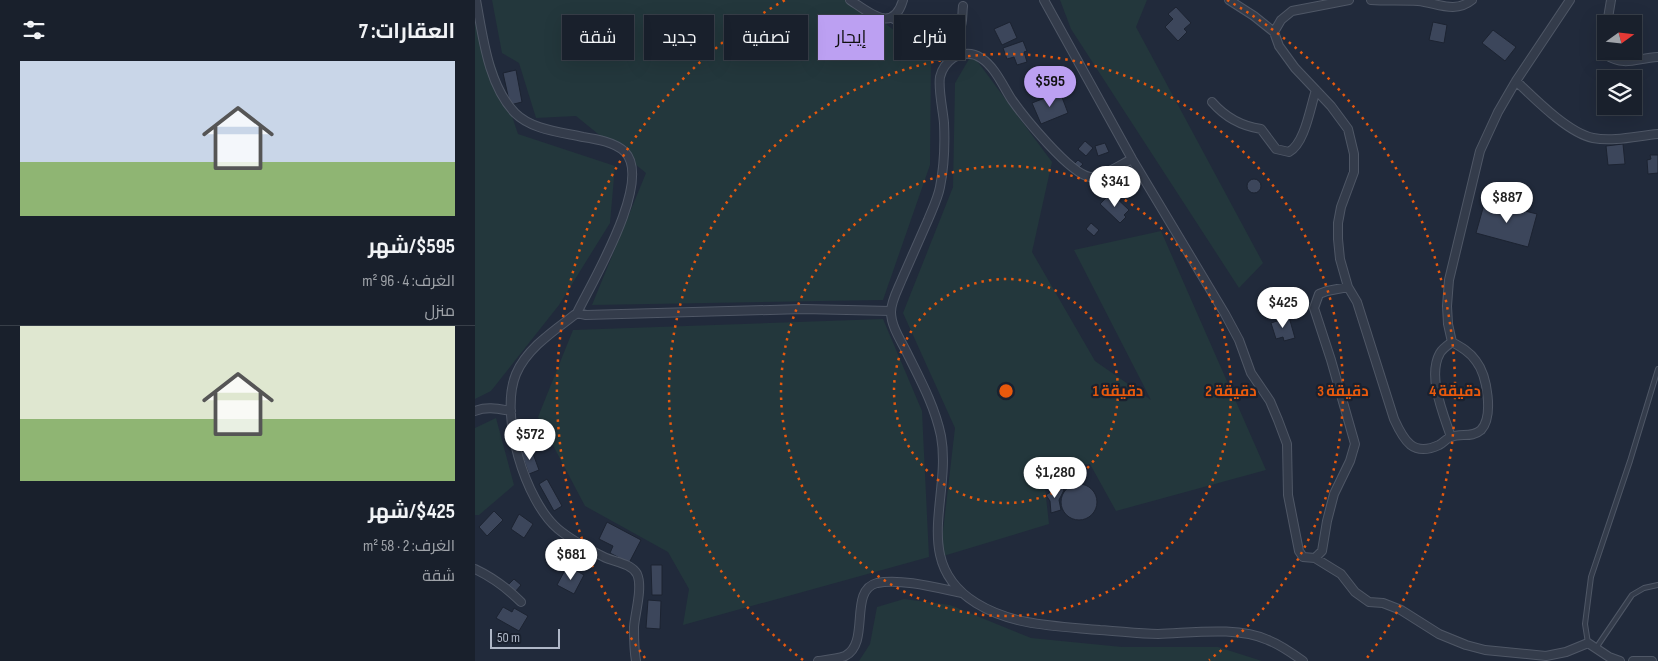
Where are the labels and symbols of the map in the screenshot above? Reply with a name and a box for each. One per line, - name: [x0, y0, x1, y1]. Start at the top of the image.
- north arrow: [1597, 15, 1643, 60]
- pin: $595: [1020, 66, 1080, 108]
- pin: $341: [1085, 166, 1145, 208]
- pin: $887: [1477, 182, 1537, 224]
- pin: $425: [1253, 286, 1313, 329]
- centre of rings: [997, 382, 1015, 400]
- text: 1 دقيقة: [1093, 382, 1143, 401]
- text: 2 دقيقة: [1205, 382, 1257, 401]
- text: 3 دقيقة: [1317, 382, 1369, 401]
- text: 4 دقيقة: [1429, 382, 1481, 401]
- pin: $572: [500, 418, 560, 461]
- pin: $1,280: [1014, 456, 1096, 499]
- pin: $681: [541, 538, 601, 581]
- scale bar: [490, 626, 560, 649]

